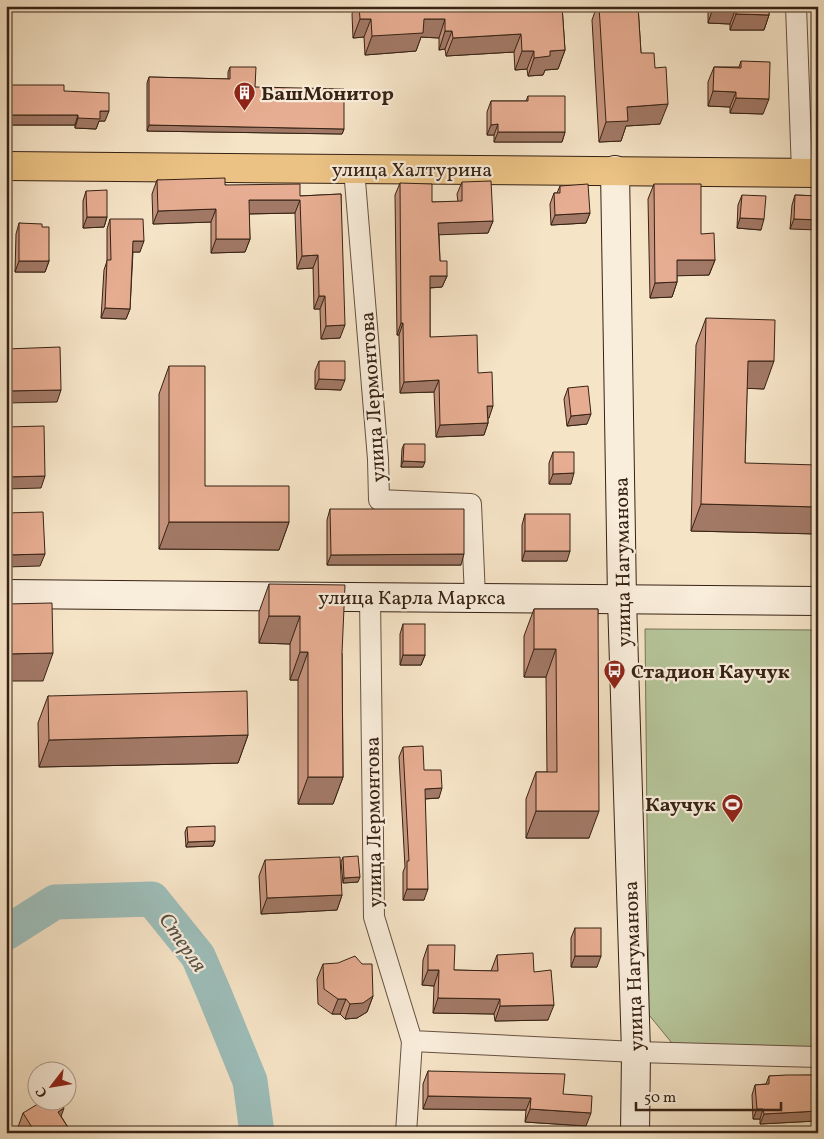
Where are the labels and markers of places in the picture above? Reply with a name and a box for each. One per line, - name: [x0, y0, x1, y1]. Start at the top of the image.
- building icon: БашМонитор: [233, 81, 257, 112]
- place label: БашМонитор: [261, 81, 394, 109]
- bus stop icon: Стадион Каучук: [603, 659, 627, 690]
- place label: Стадион Каучук: [631, 659, 790, 687]
- place label: Каучук: [645, 792, 716, 820]
- sports icon: Каучук: [720, 792, 744, 823]

